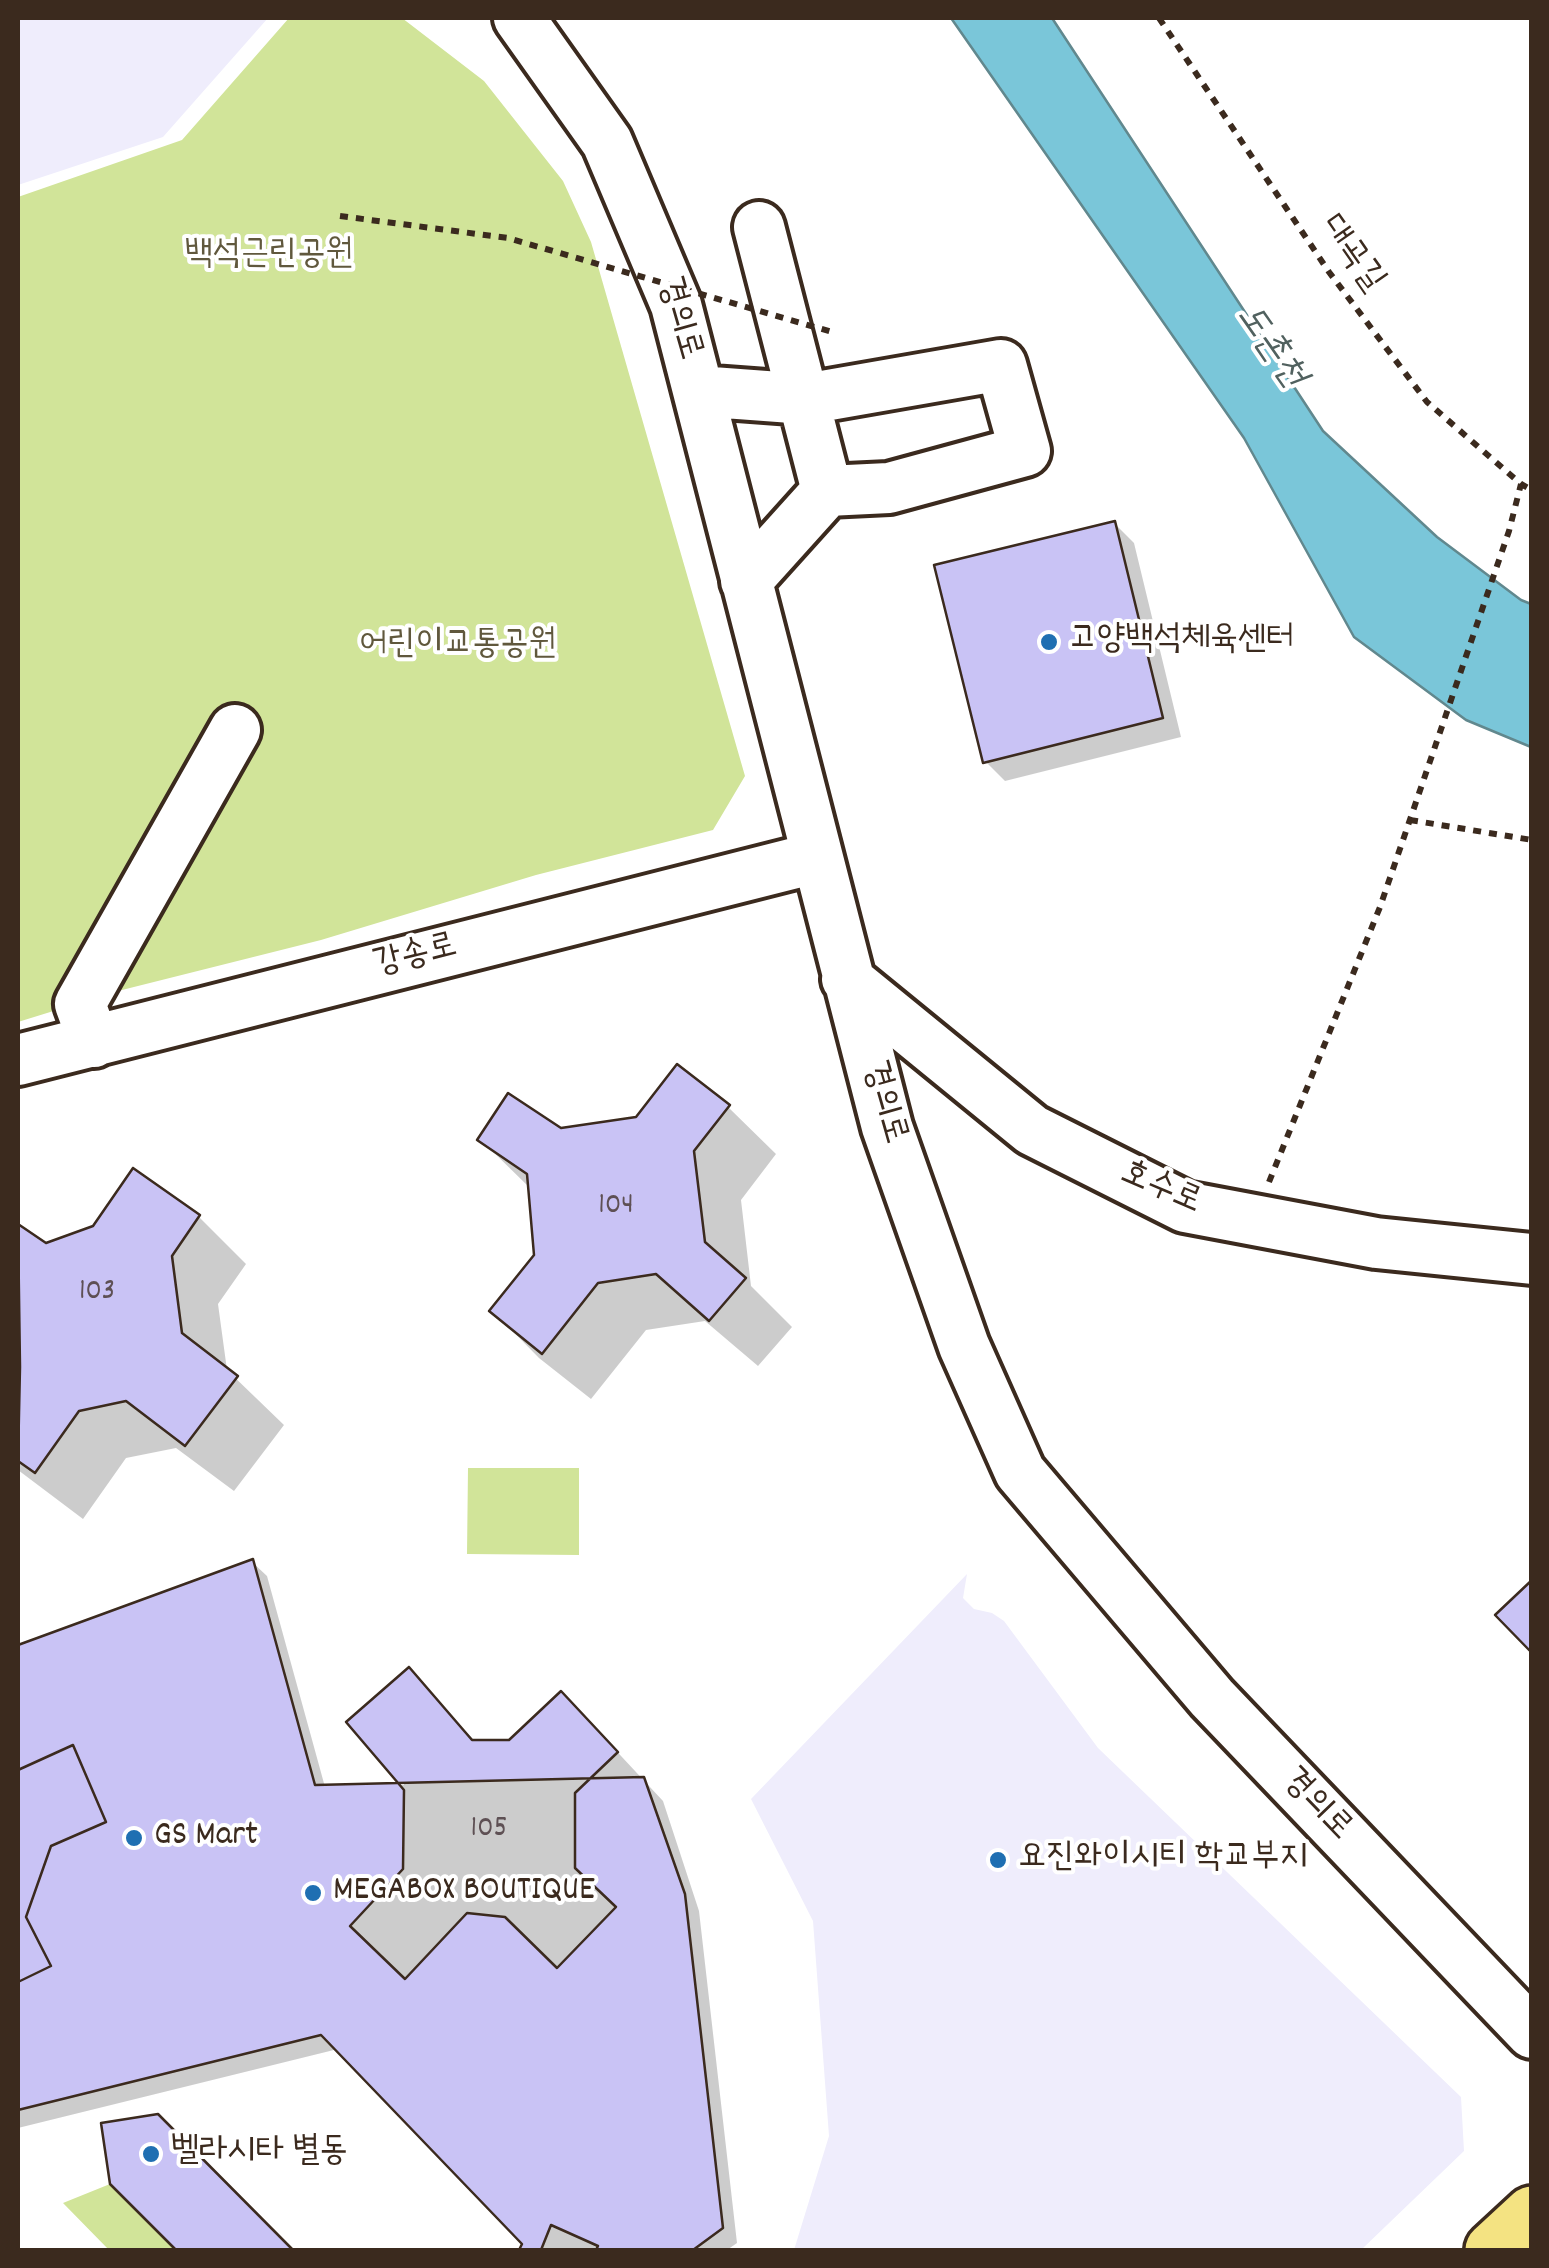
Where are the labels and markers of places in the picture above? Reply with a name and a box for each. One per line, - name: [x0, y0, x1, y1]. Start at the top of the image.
- place label: 고양백석체육센터: [1069, 621, 1294, 663]
- marker: 고양백석체육센터: [1038, 631, 1060, 653]
- place label: GS Mart: [154, 1817, 258, 1859]
- marker: GS Mart: [123, 1827, 145, 1849]
- place label: 요진와이시티 학교부지: [1018, 1839, 1308, 1881]
- marker: 요진와이시티 학교부지: [987, 1849, 1009, 1871]
- place label: MEGABOX BOUTIQUE: [333, 1872, 595, 1914]
- marker: MEGABOX BOUTIQUE: [302, 1882, 324, 1904]
- place label: 벨라시타 별동: [171, 2133, 348, 2175]
- marker: 벨라시타 별동: [140, 2143, 162, 2165]

